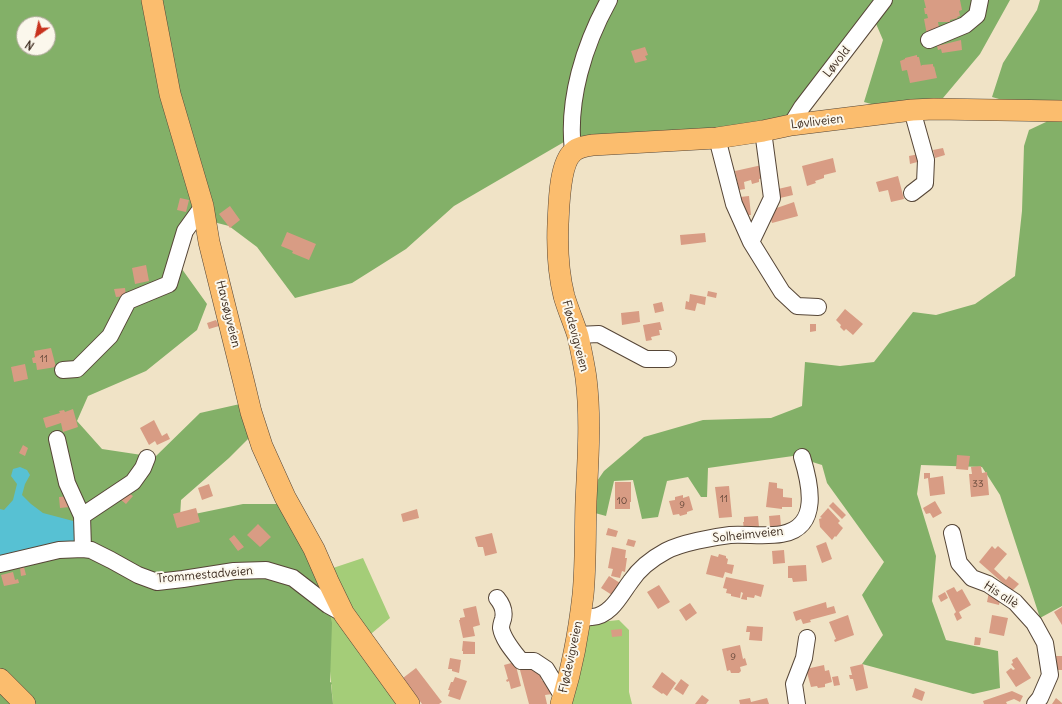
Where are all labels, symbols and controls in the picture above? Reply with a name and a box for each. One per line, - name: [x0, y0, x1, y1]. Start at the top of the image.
- north arrow: [16, 16, 56, 56]
- text: N: [23, 37, 37, 53]
- street label: Løvold: [820, 44, 854, 80]
- street label: Løvliveien: [790, 112, 844, 132]
- street label: Havsøyveien: [213, 279, 243, 349]
- street label: Flødevigveien: [559, 299, 591, 373]
- house number: 11: [40, 353, 48, 365]
- house number: 33: [972, 478, 984, 490]
- house number: 11: [720, 493, 728, 505]
- house number: 10: [617, 495, 627, 507]
- house number: 9: [679, 499, 685, 511]
- street label: Solheimveien: [712, 524, 784, 546]
- street label: Trommestadveien: [156, 564, 254, 586]
- street label: His allè: [981, 579, 1021, 611]
- street label: Flødevigveien: [556, 620, 586, 694]
- house number: 9: [730, 651, 736, 663]

